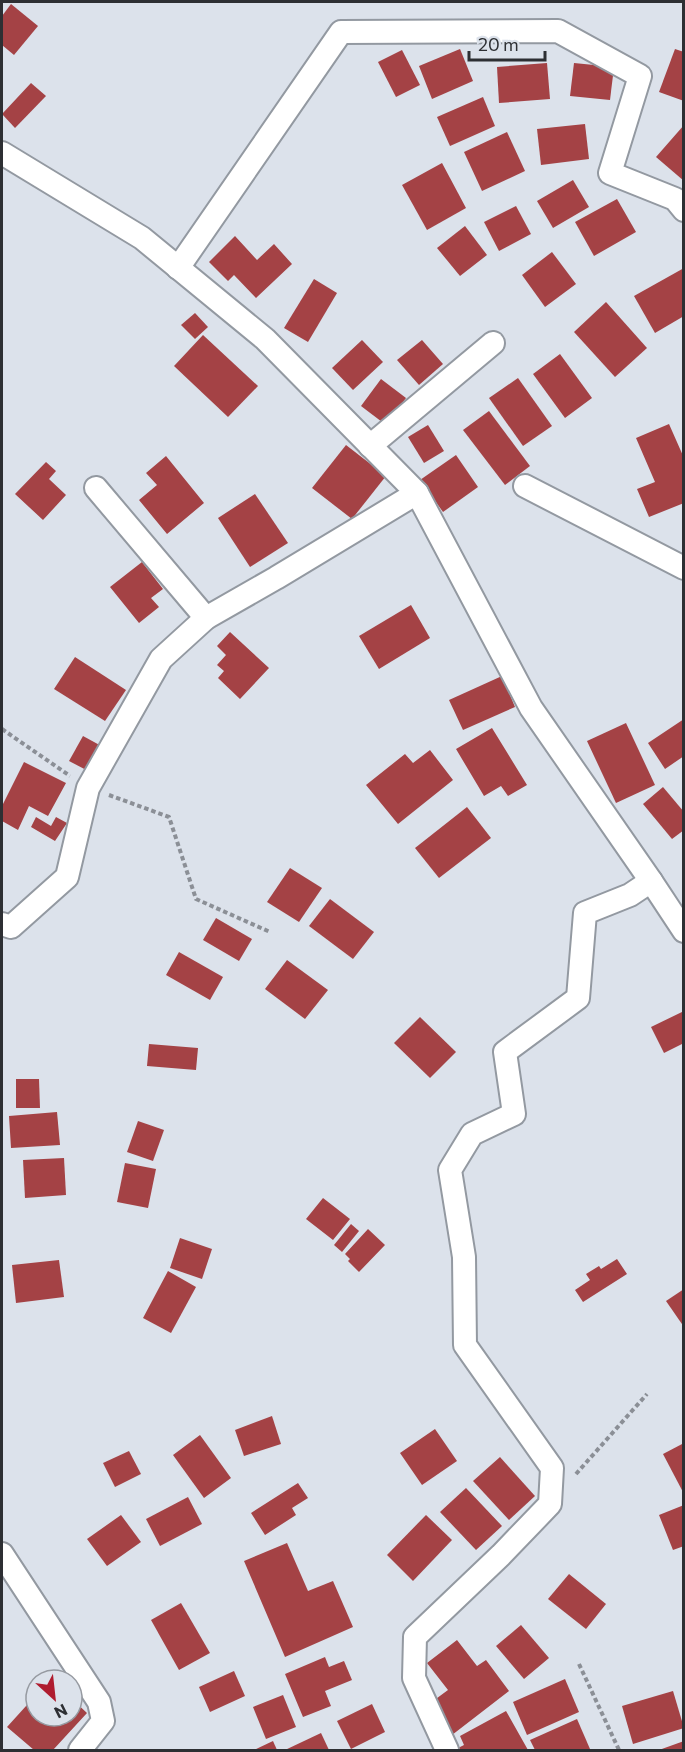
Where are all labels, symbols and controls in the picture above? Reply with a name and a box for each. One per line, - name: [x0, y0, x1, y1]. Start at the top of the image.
- scale bar: [469, 24, 546, 62]
- text: 20 m: [478, 33, 519, 55]
- north arrow: [24, 1668, 84, 1728]
- text: N: [51, 1701, 71, 1723]

